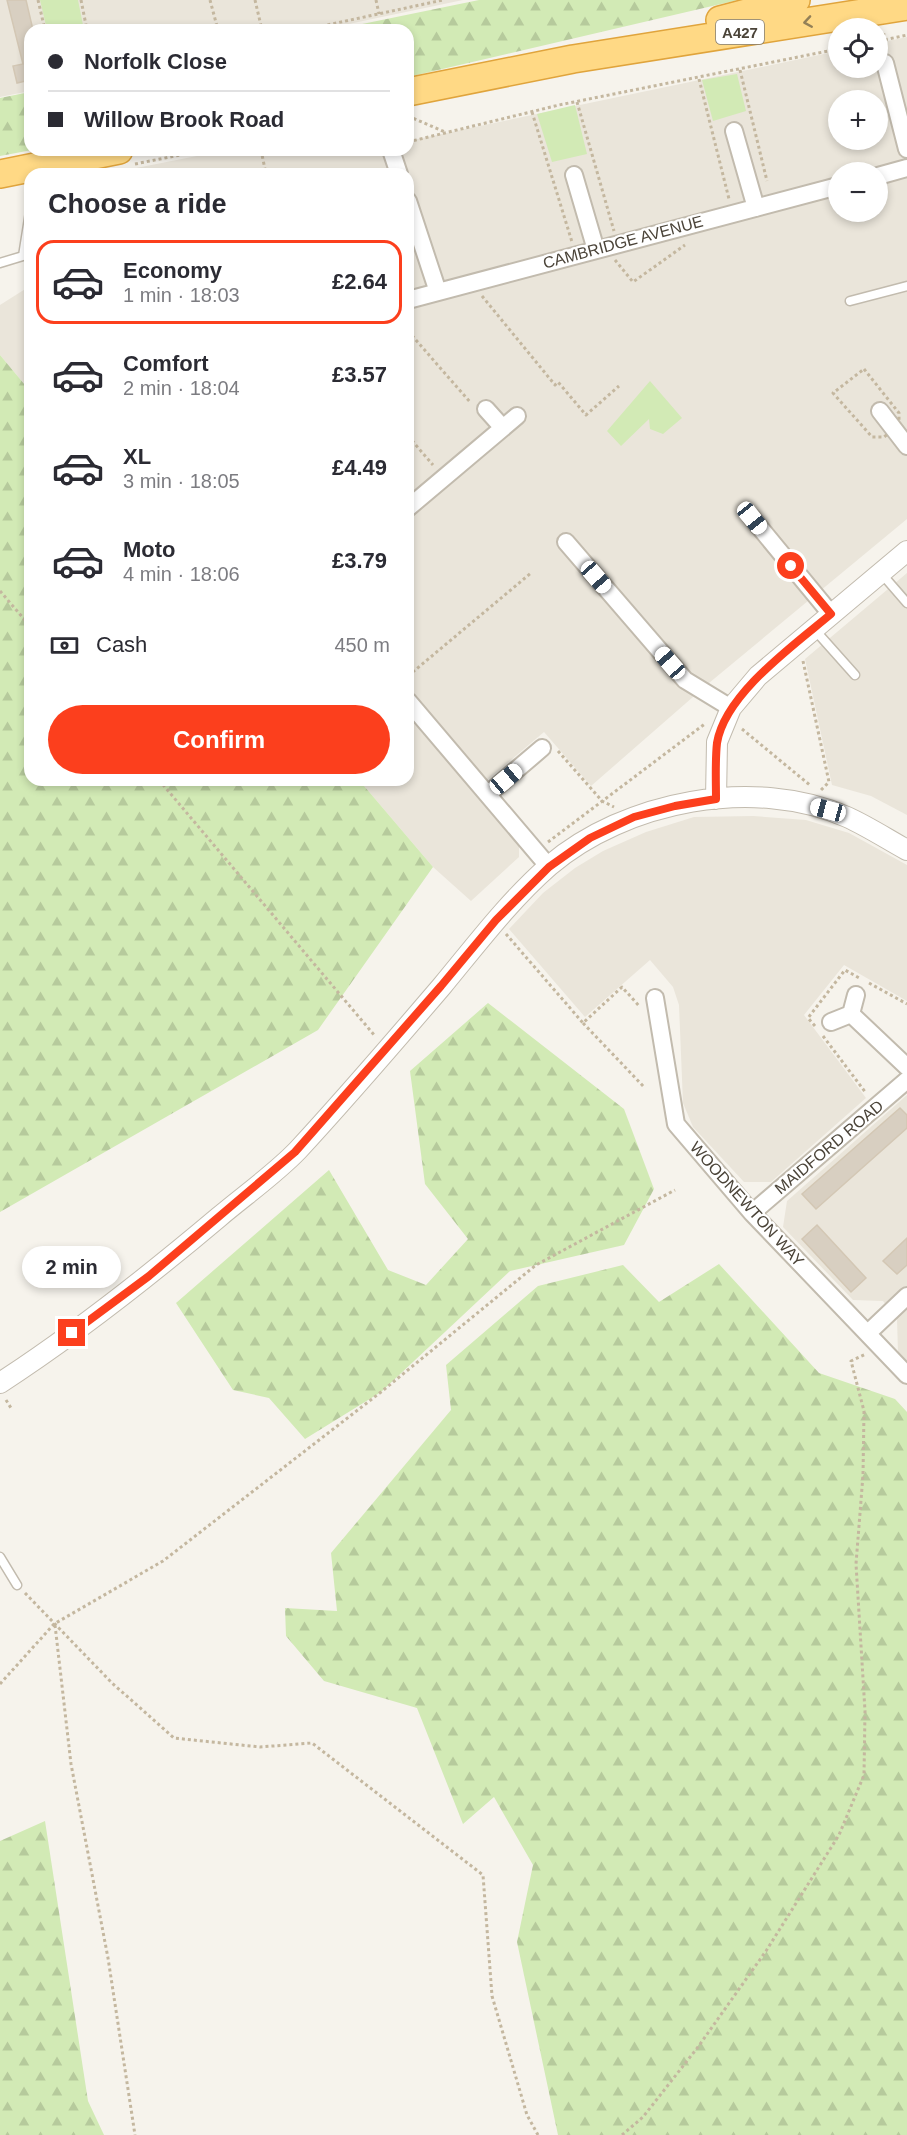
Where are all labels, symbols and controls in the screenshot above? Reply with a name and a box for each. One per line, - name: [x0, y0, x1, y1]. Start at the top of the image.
- one-way arrow: [803, 15, 812, 27]
- map controls: [828, 18, 888, 222]
- button: locate: [828, 18, 888, 78]
- road number: A427: [716, 20, 764, 44]
- text: Norfolk Close: [84, 49, 227, 74]
- button: +: [828, 90, 888, 150]
- text: Willow Brook Road: [84, 107, 284, 132]
- button: −: [828, 162, 888, 222]
- text: Choose a ride: [48, 189, 227, 219]
- street label: CAMBRIDGE AVENUE: [541, 212, 705, 272]
- icon: car: [51, 255, 105, 309]
- text: Economy: [123, 258, 222, 283]
- text: £2.64: [332, 269, 387, 294]
- text: 1 min · 18:03: [123, 284, 240, 306]
- icon: car: [51, 348, 105, 402]
- text: Comfort: [123, 351, 209, 376]
- text: £3.57: [332, 362, 387, 387]
- text: 2 min · 18:04: [123, 377, 240, 399]
- icon: car: [51, 441, 105, 495]
- text: XL: [123, 444, 151, 469]
- text: £4.49: [332, 455, 387, 480]
- text: 3 min · 18:05: [123, 470, 240, 492]
- car: [734, 498, 770, 538]
- icon: car: [51, 534, 105, 588]
- text: Moto: [123, 537, 176, 562]
- text: £3.79: [332, 548, 387, 573]
- route start: [777, 552, 804, 579]
- car: [577, 558, 615, 596]
- text: 4 min · 18:06: [123, 563, 240, 585]
- icon: cash: [48, 629, 81, 662]
- text: Cash: [96, 632, 147, 657]
- text: 450 m: [334, 634, 390, 656]
- car: [651, 644, 689, 682]
- button: Confirm: [48, 705, 390, 774]
- car: [486, 761, 526, 797]
- car: [808, 797, 848, 823]
- street label: MAIDFORD ROAD: [771, 1097, 887, 1197]
- street label: WOODNEWTON WAY: [687, 1138, 808, 1270]
- callout: 2 min: [22, 1246, 122, 1288]
- text: 2 min: [45, 1256, 98, 1278]
- route end: [58, 1319, 85, 1346]

